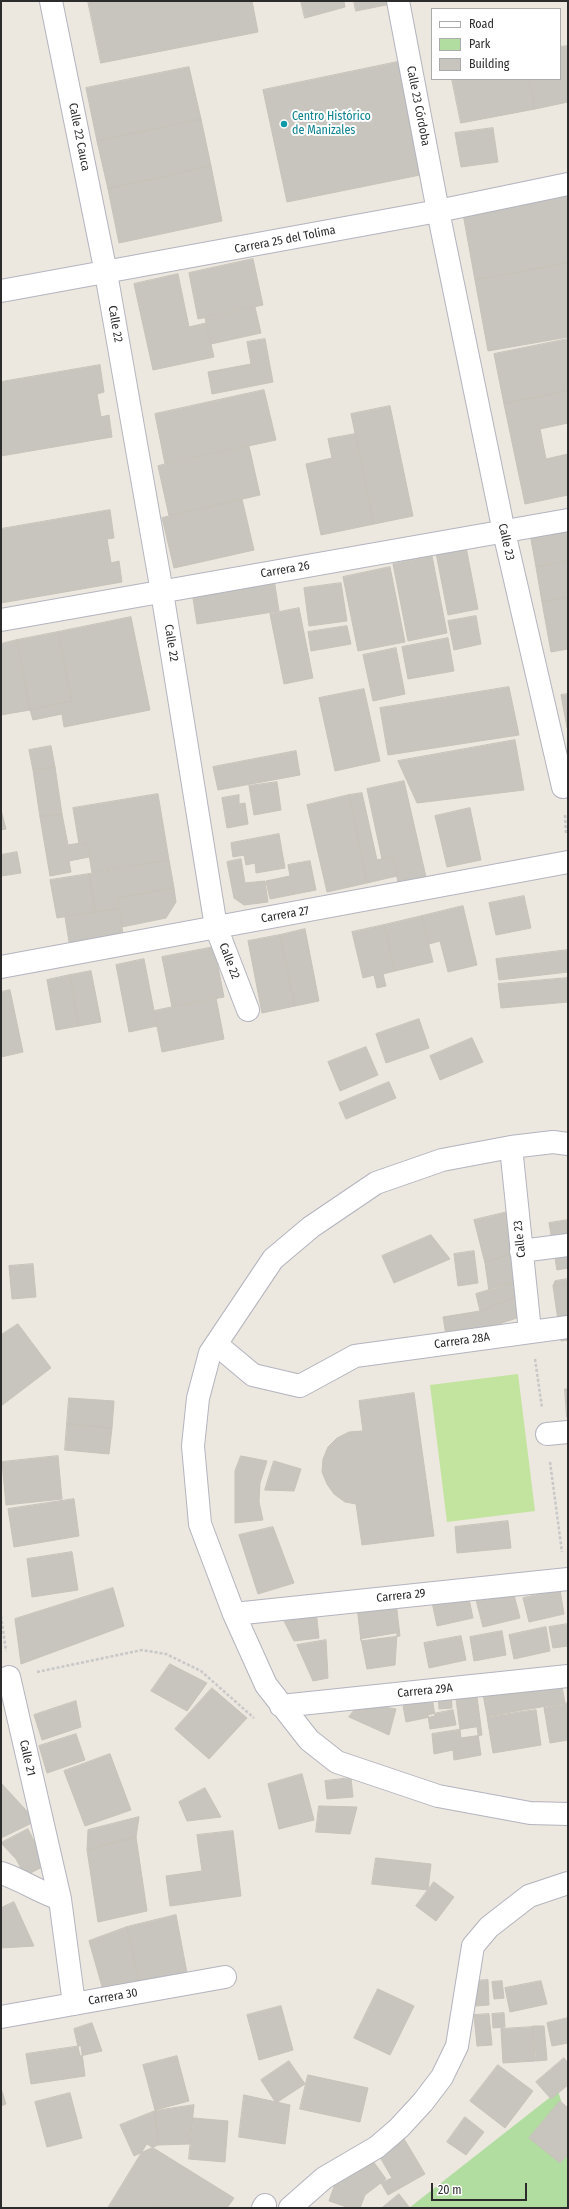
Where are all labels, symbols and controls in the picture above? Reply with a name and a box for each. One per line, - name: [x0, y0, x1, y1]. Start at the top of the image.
- legend: [431, 8, 561, 80]
- text: Road: [469, 17, 494, 31]
- text: Park: [469, 37, 490, 51]
- text: Building: [469, 57, 509, 71]
- street label: Calle 23 Córdoba: [403, 65, 433, 147]
- street label: Calle 22 Cauca: [65, 102, 93, 172]
- place label: Centro Histórico de Manizales: [292, 110, 371, 138]
- marker: Centro Histórico de Manizales: [279, 119, 289, 129]
- street label: Carrera 25 del Tolima: [233, 223, 337, 257]
- street label: Calle 22: [105, 304, 125, 344]
- street label: Calle 23: [495, 522, 517, 562]
- street label: Carrera 26: [259, 559, 311, 581]
- street label: Calle 22: [161, 623, 181, 663]
- street label: Carrera 27: [260, 904, 310, 926]
- street label: Calle 22: [216, 941, 242, 981]
- street label: Calle 23: [511, 1220, 529, 1258]
- street label: Carrera 28A: [433, 1330, 491, 1352]
- street label: Carrera 29: [376, 1586, 426, 1606]
- street label: Carrera 29A: [397, 1681, 453, 1701]
- street label: Calle 21: [16, 1739, 38, 1777]
- street label: Carrera 30: [87, 1986, 139, 2008]
- scale bar: [433, 2175, 529, 2201]
- text: 20 m: [438, 2183, 462, 2197]

